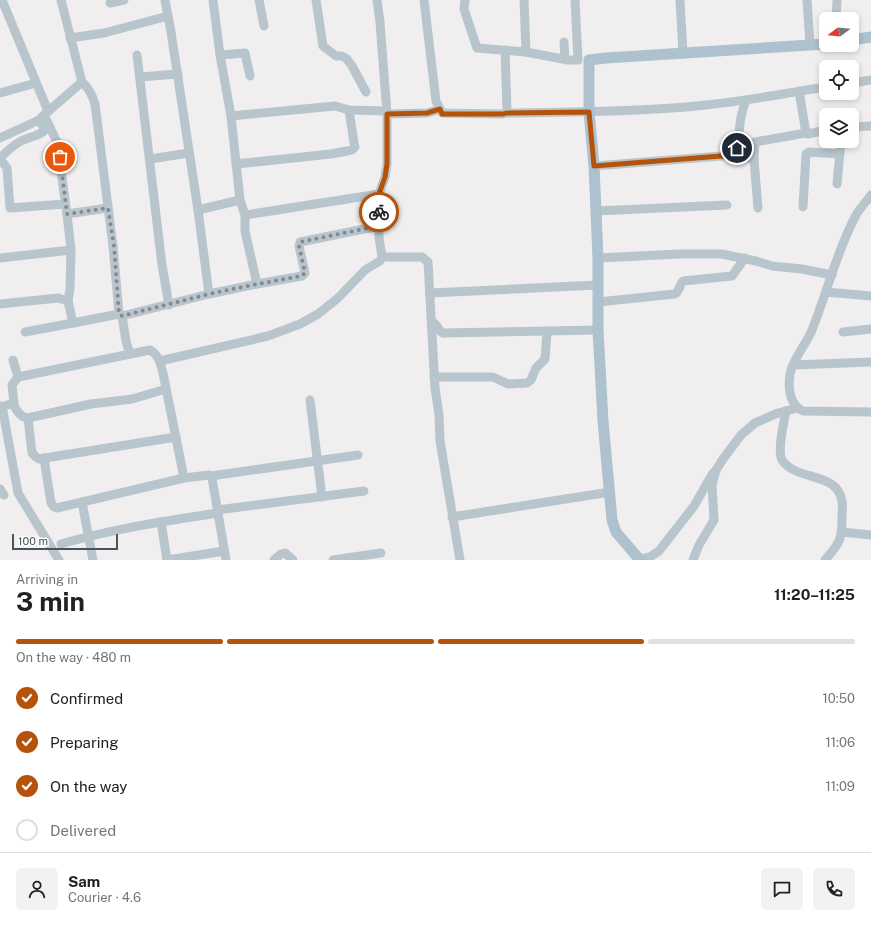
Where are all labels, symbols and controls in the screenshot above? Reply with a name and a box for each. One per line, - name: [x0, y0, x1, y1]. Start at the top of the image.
- north arrow: [819, 12, 859, 52]
- map controls: [819, 12, 859, 148]
- button: locate: [819, 60, 859, 100]
- button: layers: [819, 108, 859, 148]
- pin: [720, 131, 754, 165]
- icon: home: [726, 137, 748, 159]
- pin: [43, 140, 77, 174]
- icon: bag: [49, 146, 71, 168]
- courier: [359, 192, 399, 232]
- icon: bike: [368, 201, 390, 223]
- scale bar: [12, 532, 118, 551]
- text: 100 m: [18, 535, 48, 547]
- text: Arriving in: [16, 572, 78, 587]
- text: 3 min: [16, 586, 85, 617]
- text: 11:20–11:25: [774, 586, 855, 603]
- text: On the way · 480 m: [16, 650, 131, 665]
- icon: check: [16, 687, 38, 709]
- text: Confirmed: [50, 690, 123, 707]
- text: 10:50: [823, 691, 855, 706]
- icon: check: [16, 731, 38, 753]
- text: Preparing: [50, 734, 119, 751]
- text: 11:06: [826, 735, 855, 750]
- icon: check: [16, 775, 38, 797]
- text: On the way: [50, 778, 127, 795]
- text: 11:09: [825, 779, 855, 794]
- text: Delivered: [50, 822, 116, 839]
- button: person: [16, 868, 58, 910]
- button: chat: [761, 868, 803, 910]
- button: phone: [813, 868, 855, 910]
- text: Sam: [68, 873, 100, 890]
- text: Courier · 4.6: [68, 890, 141, 905]

